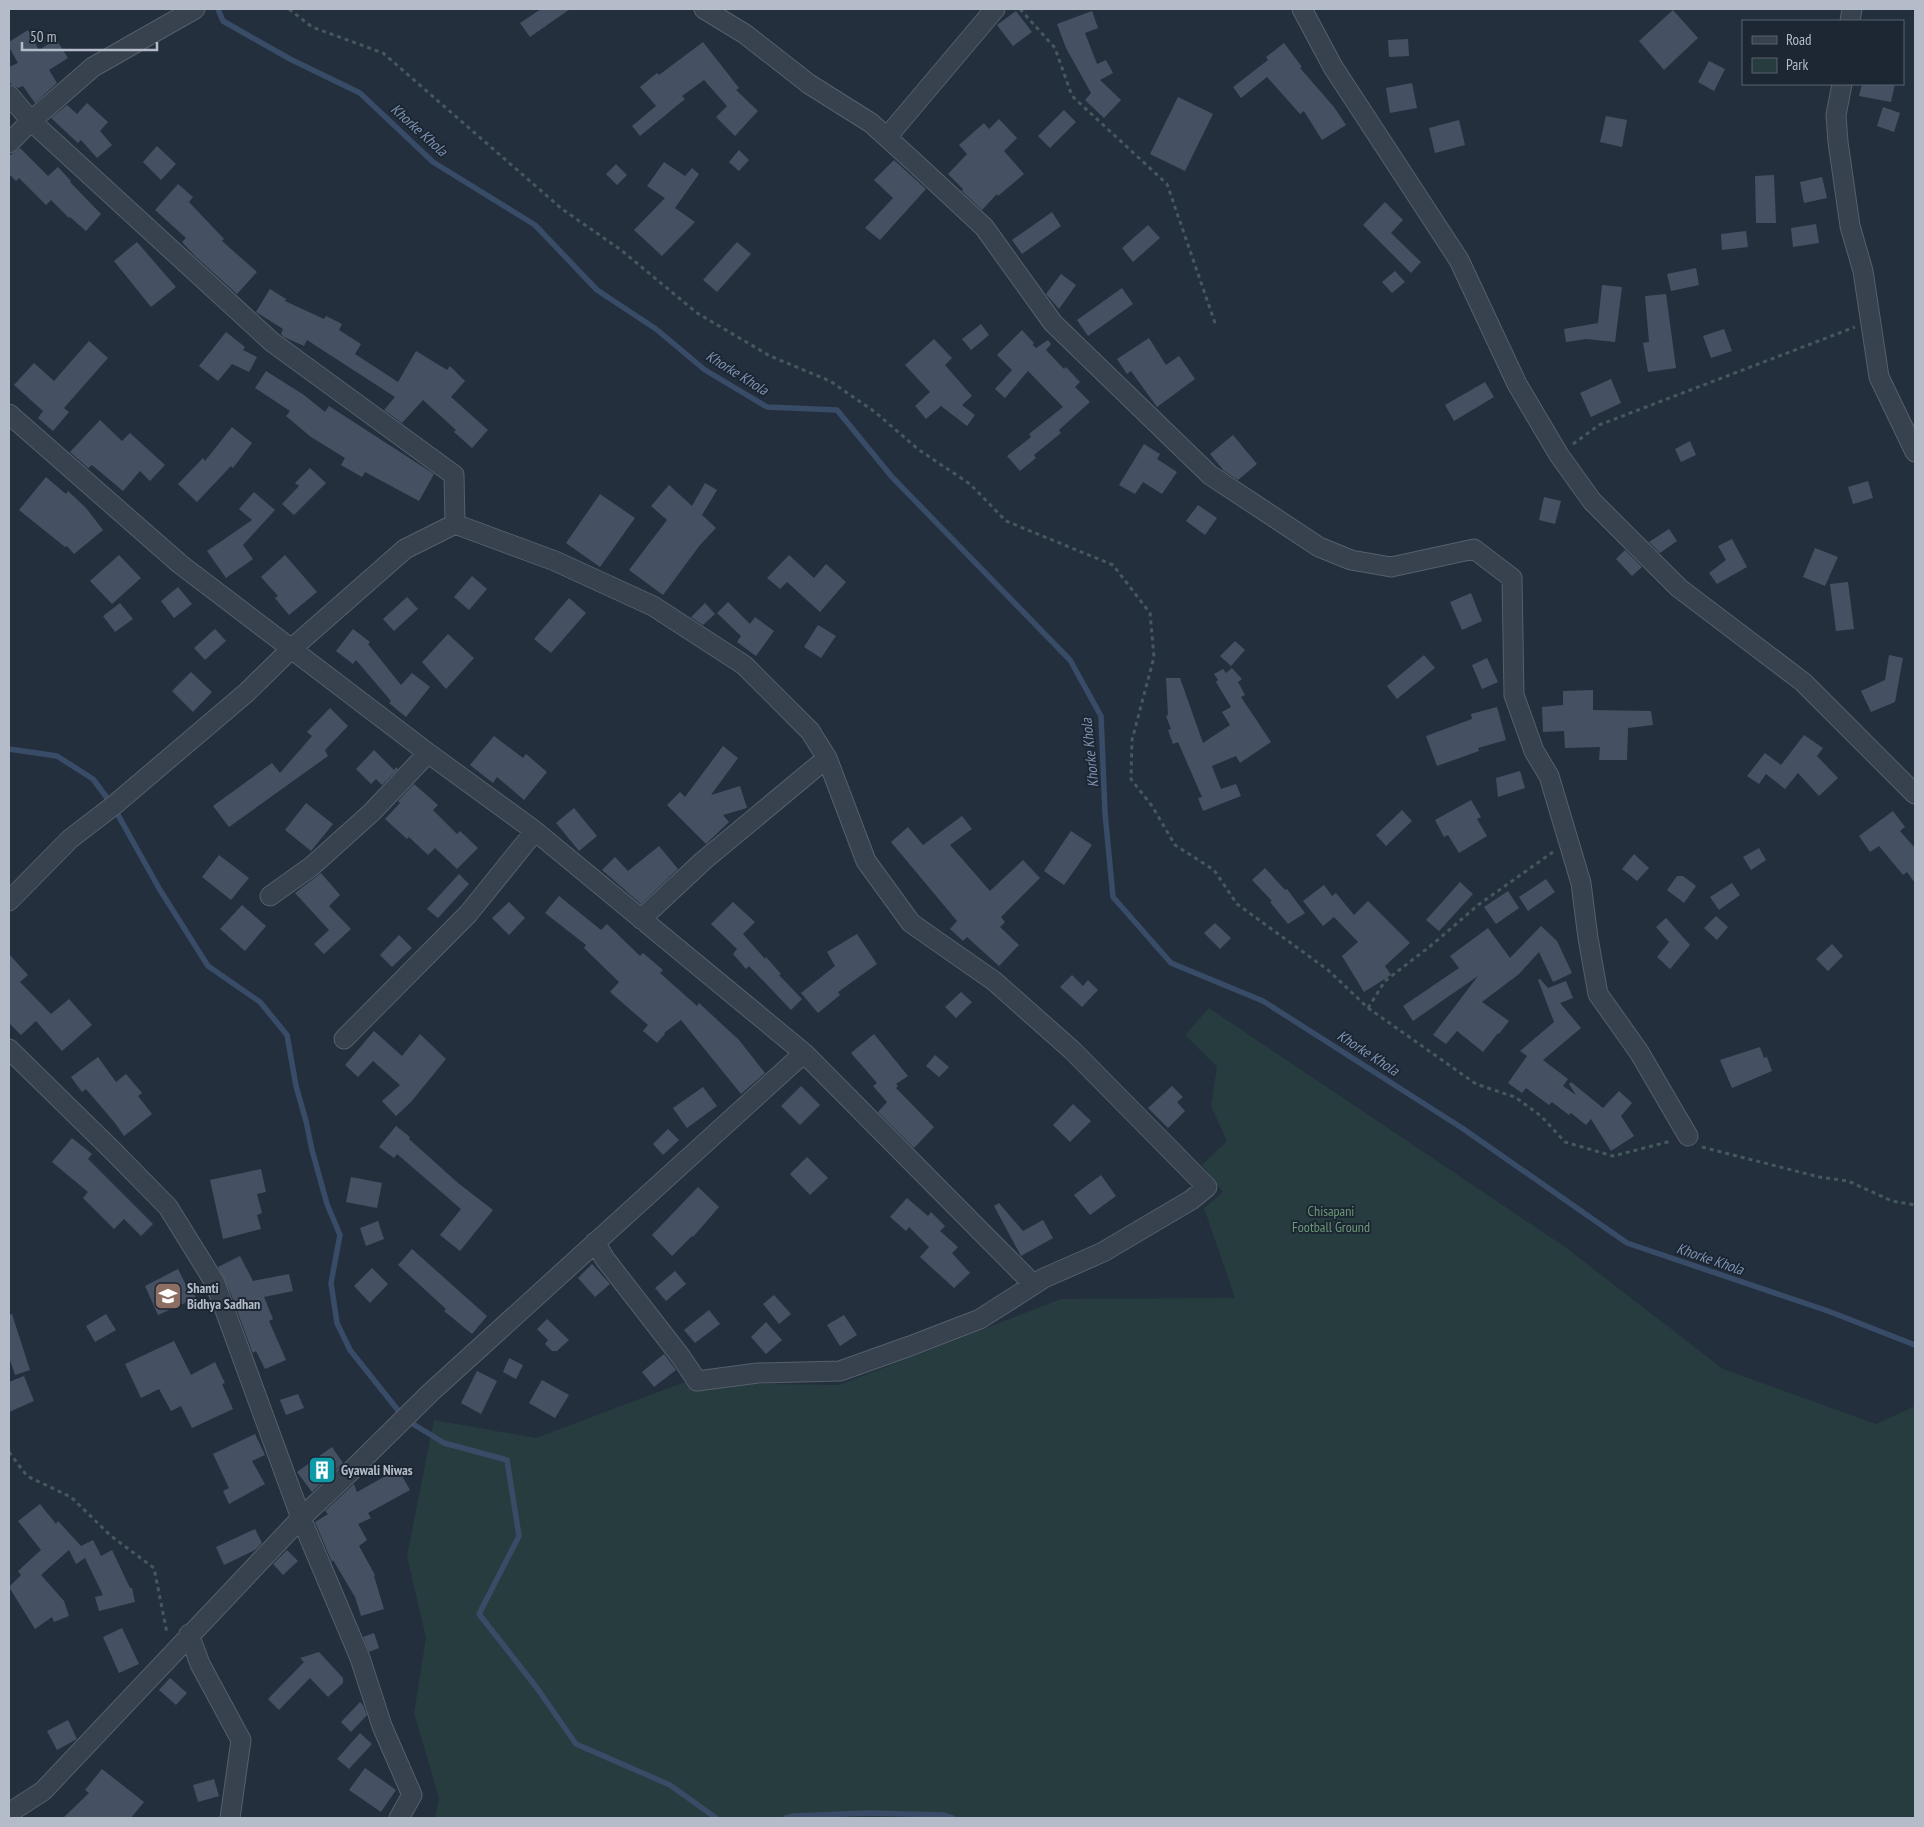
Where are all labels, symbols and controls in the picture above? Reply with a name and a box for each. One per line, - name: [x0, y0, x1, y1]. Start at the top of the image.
- scale bar: [22, 20, 158, 52]
- legend: [1742, 20, 1904, 85]
- text: 50 m: [30, 27, 56, 46]
- text: Road: [1786, 30, 1812, 49]
- text: Park: [1786, 55, 1808, 74]
- water label: Khorke Khola: [387, 99, 452, 161]
- water label: Khorke Khola: [703, 346, 773, 400]
- water label: Khorke Khola: [1076, 716, 1103, 789]
- water label: Khorke Khola: [1334, 1026, 1403, 1080]
- park label: Chisapani Football Ground: [1292, 1202, 1370, 1236]
- water label: Khorke Khola: [1674, 1238, 1747, 1279]
- place label: Shanti Bidhya Sadhan: [187, 1279, 260, 1313]
- school or university icon: Shanti Bidhya Sadhan: [153, 1281, 183, 1311]
- building icon: Gyawali Niwas: [307, 1455, 337, 1485]
- place label: Gyawali Niwas: [341, 1461, 413, 1479]

